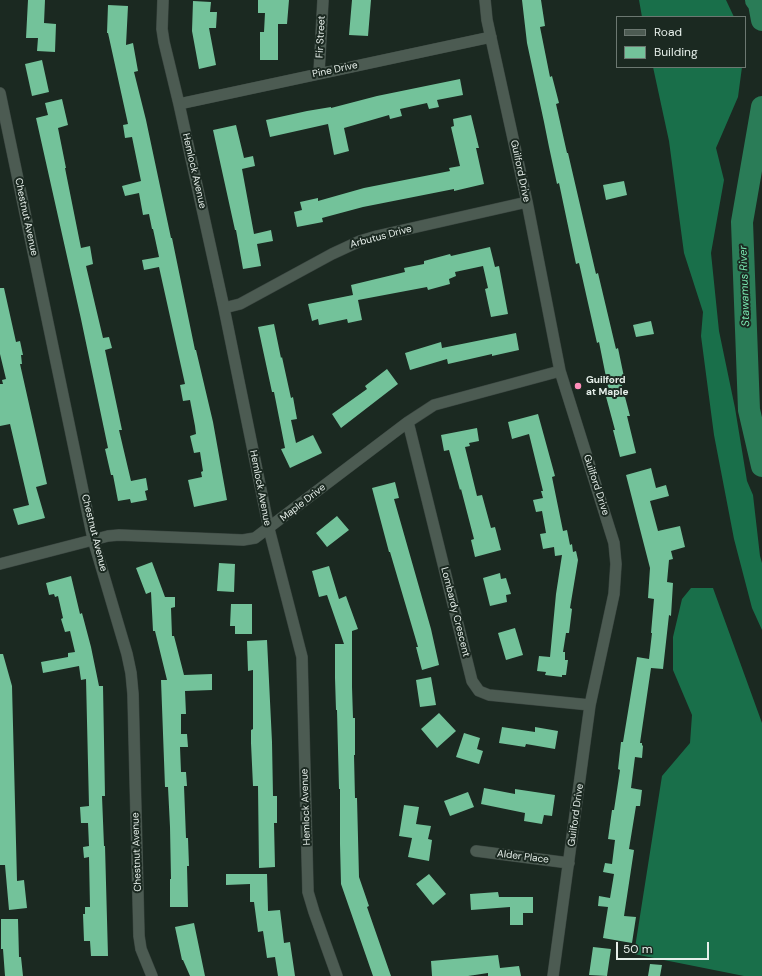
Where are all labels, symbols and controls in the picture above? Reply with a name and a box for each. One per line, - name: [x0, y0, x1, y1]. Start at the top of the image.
- street label: Fir Street: [314, 15, 328, 59]
- legend: [616, 16, 746, 68]
- text: Road: [654, 24, 682, 40]
- text: Building: [654, 44, 698, 60]
- street label: Pine Drive: [311, 59, 359, 81]
- street label: Hemlock Avenue: [179, 132, 209, 210]
- street label: Guilford Drive: [508, 139, 532, 203]
- street label: Chestnut Avenue: [12, 177, 40, 257]
- street label: Arbutus Drive: [349, 223, 413, 251]
- water label: Stawamus River: [737, 245, 753, 327]
- place label: Guilford at Maple: [586, 374, 628, 398]
- marker: Guilford at Maple: [573, 381, 583, 391]
- street label: Hemlock Avenue: [247, 449, 273, 527]
- street label: Guilford Drive: [581, 453, 611, 517]
- street label: Maple Drive: [278, 482, 328, 524]
- street label: Chestnut Avenue: [79, 493, 109, 573]
- street label: Lombardy Crescent: [438, 566, 472, 658]
- street label: Hemlock Avenue: [299, 768, 313, 846]
- street label: Guilford Drive: [566, 783, 586, 847]
- street label: Chestnut Avenue: [130, 812, 144, 892]
- street label: Alder Place: [496, 848, 550, 866]
- scale bar: [618, 934, 711, 960]
- text: 50 m: [623, 941, 652, 957]

